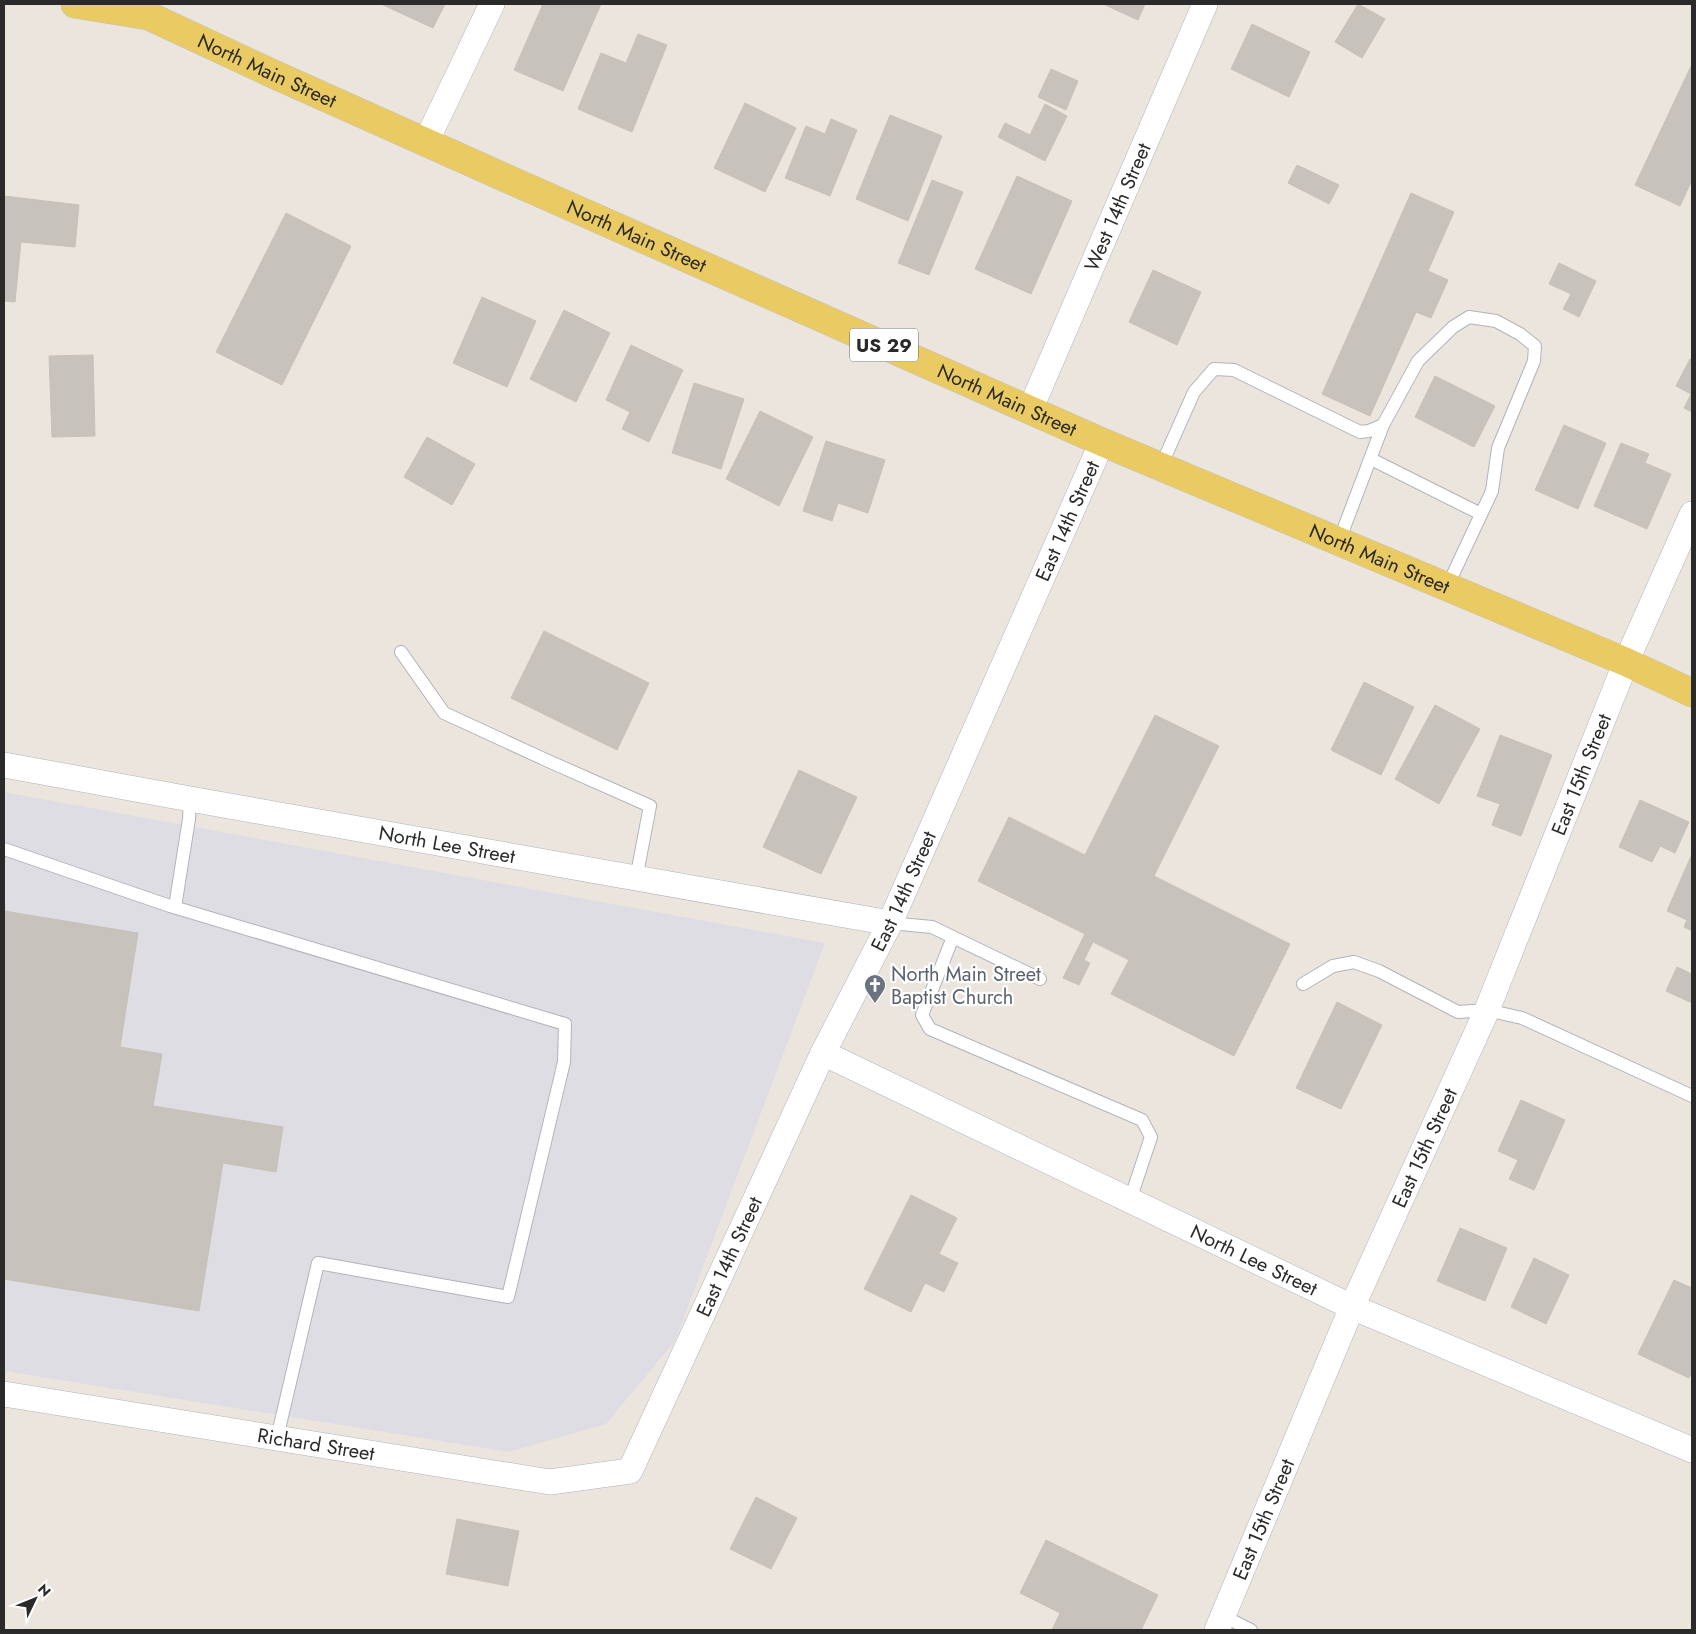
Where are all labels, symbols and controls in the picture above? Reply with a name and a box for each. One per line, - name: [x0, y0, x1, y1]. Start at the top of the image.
- street label: North Main Street: [193, 26, 341, 115]
- street label: West 14th Street: [1077, 138, 1158, 276]
- street label: North Main Street: [562, 192, 711, 280]
- road number: US 29: [850, 328, 918, 362]
- street label: North Main Street: [933, 356, 1082, 444]
- street label: East 14th Street: [1028, 456, 1107, 586]
- street label: North Main Street: [1305, 516, 1455, 601]
- street label: East 15th Street: [1544, 709, 1619, 840]
- street label: North Lee Street: [376, 818, 518, 871]
- street label: East 14th Street: [863, 826, 943, 956]
- place label: North Main Street Baptist Church: [891, 960, 1041, 1012]
- church icon: North Main Street Baptist Church: [863, 973, 887, 1004]
- street label: East 15th Street: [1385, 1083, 1464, 1212]
- street label: East 14th Street: [689, 1192, 769, 1321]
- street label: North Lee Street: [1185, 1217, 1323, 1303]
- street label: Richard Street: [255, 1421, 377, 1468]
- street label: East 15th Street: [1225, 1454, 1302, 1584]
- north arrow: [10, 1574, 60, 1624]
- text: N: [33, 1579, 56, 1601]

